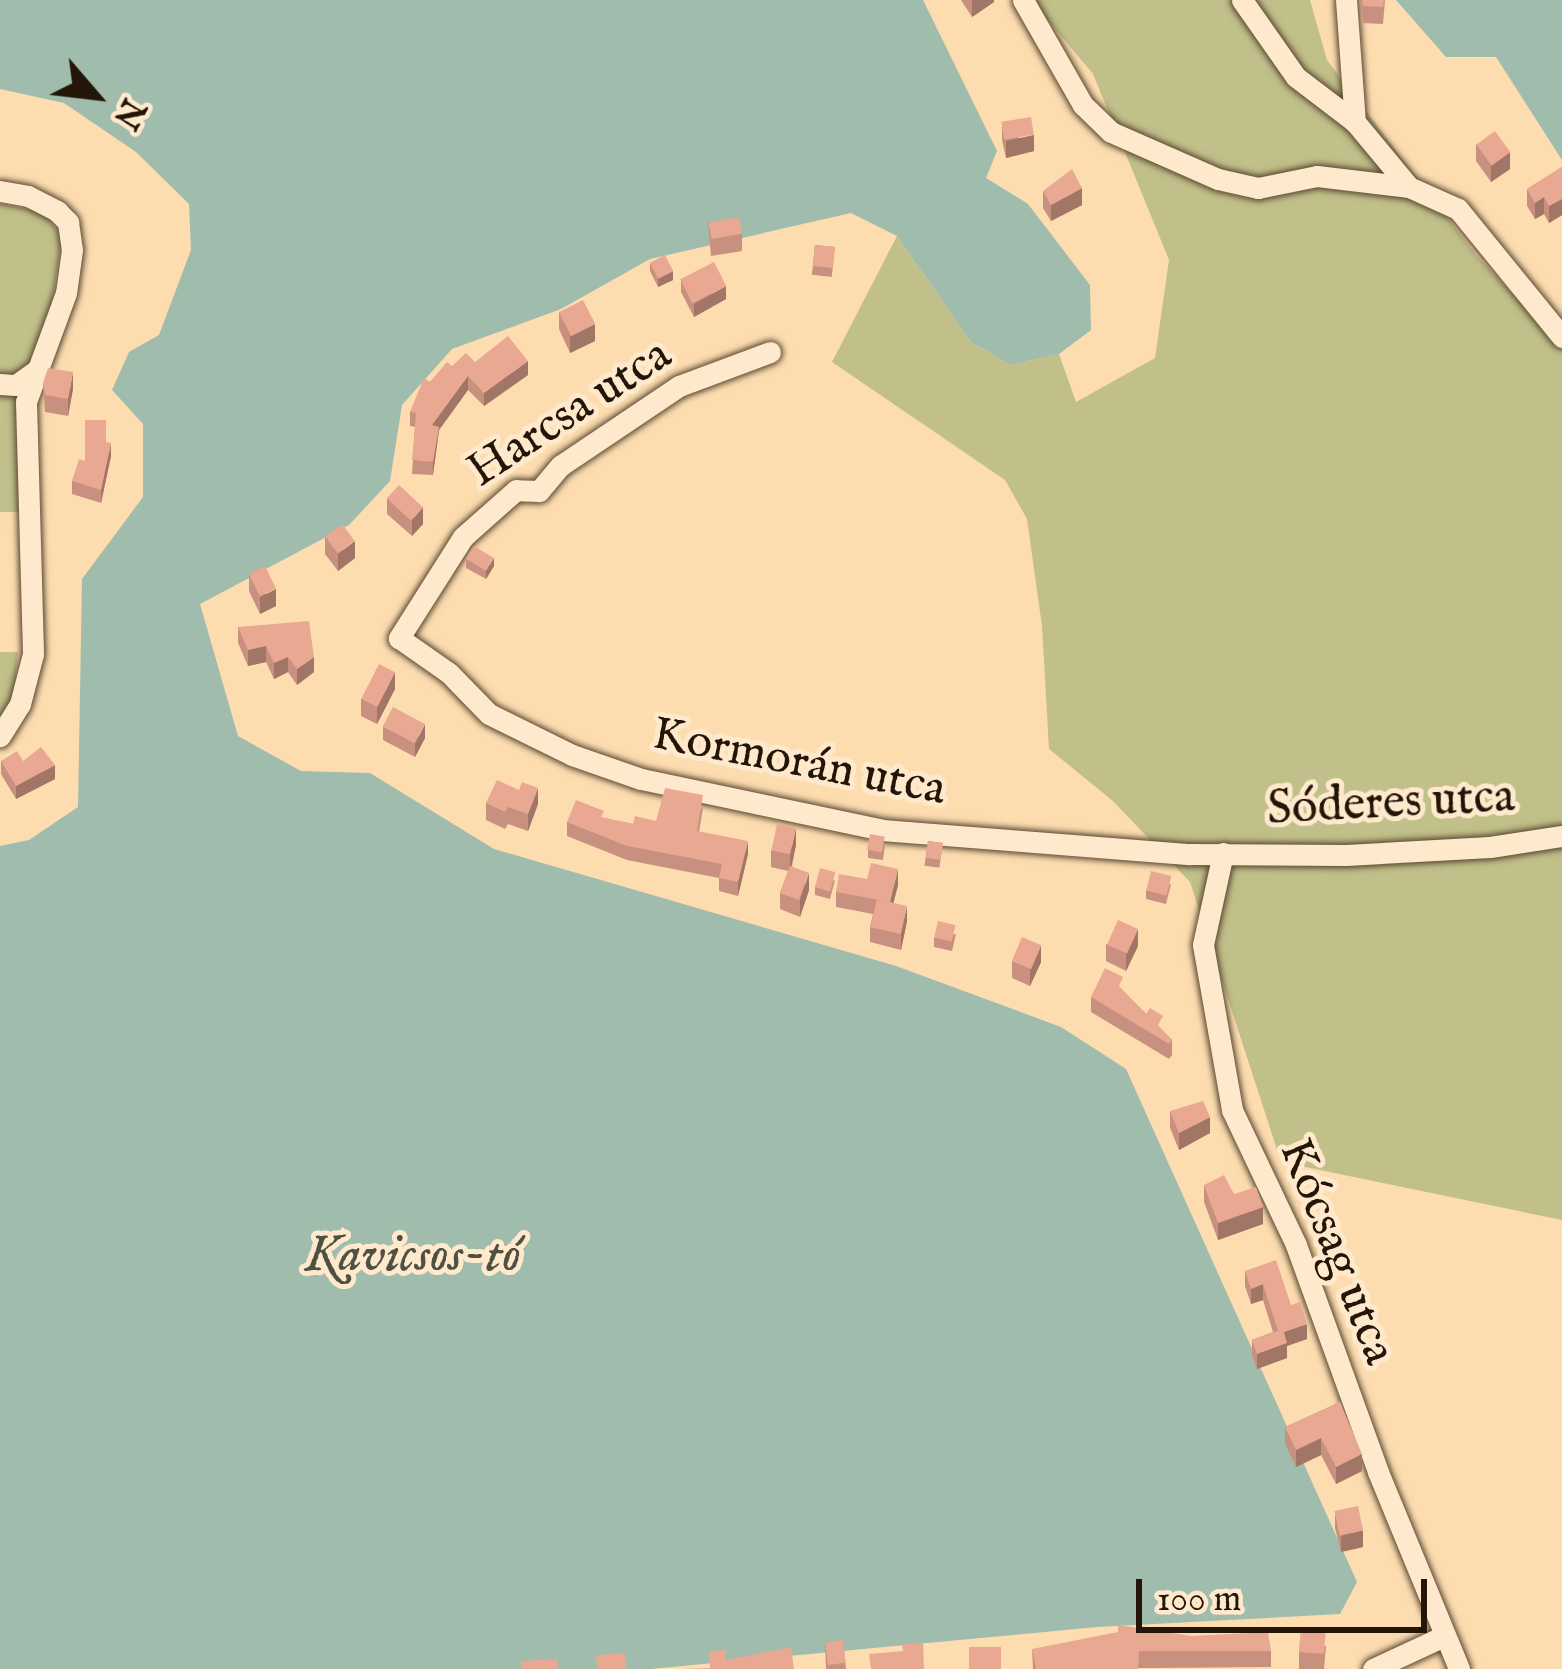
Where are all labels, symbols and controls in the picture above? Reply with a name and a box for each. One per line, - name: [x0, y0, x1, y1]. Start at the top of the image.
- north arrow: [36, 36, 156, 156]
- text: N: [103, 90, 153, 135]
- street label: Harcsa utca: [457, 327, 683, 501]
- street label: Kormorán utca: [647, 706, 951, 820]
- street label: Sóderes utca: [1266, 769, 1516, 839]
- street label: Kócsag utca: [1265, 1131, 1407, 1373]
- water label: Kavicsos-tó: [305, 1226, 521, 1288]
- scale bar: [1142, 1555, 1433, 1629]
- text: 100 m: [1157, 1577, 1241, 1623]

